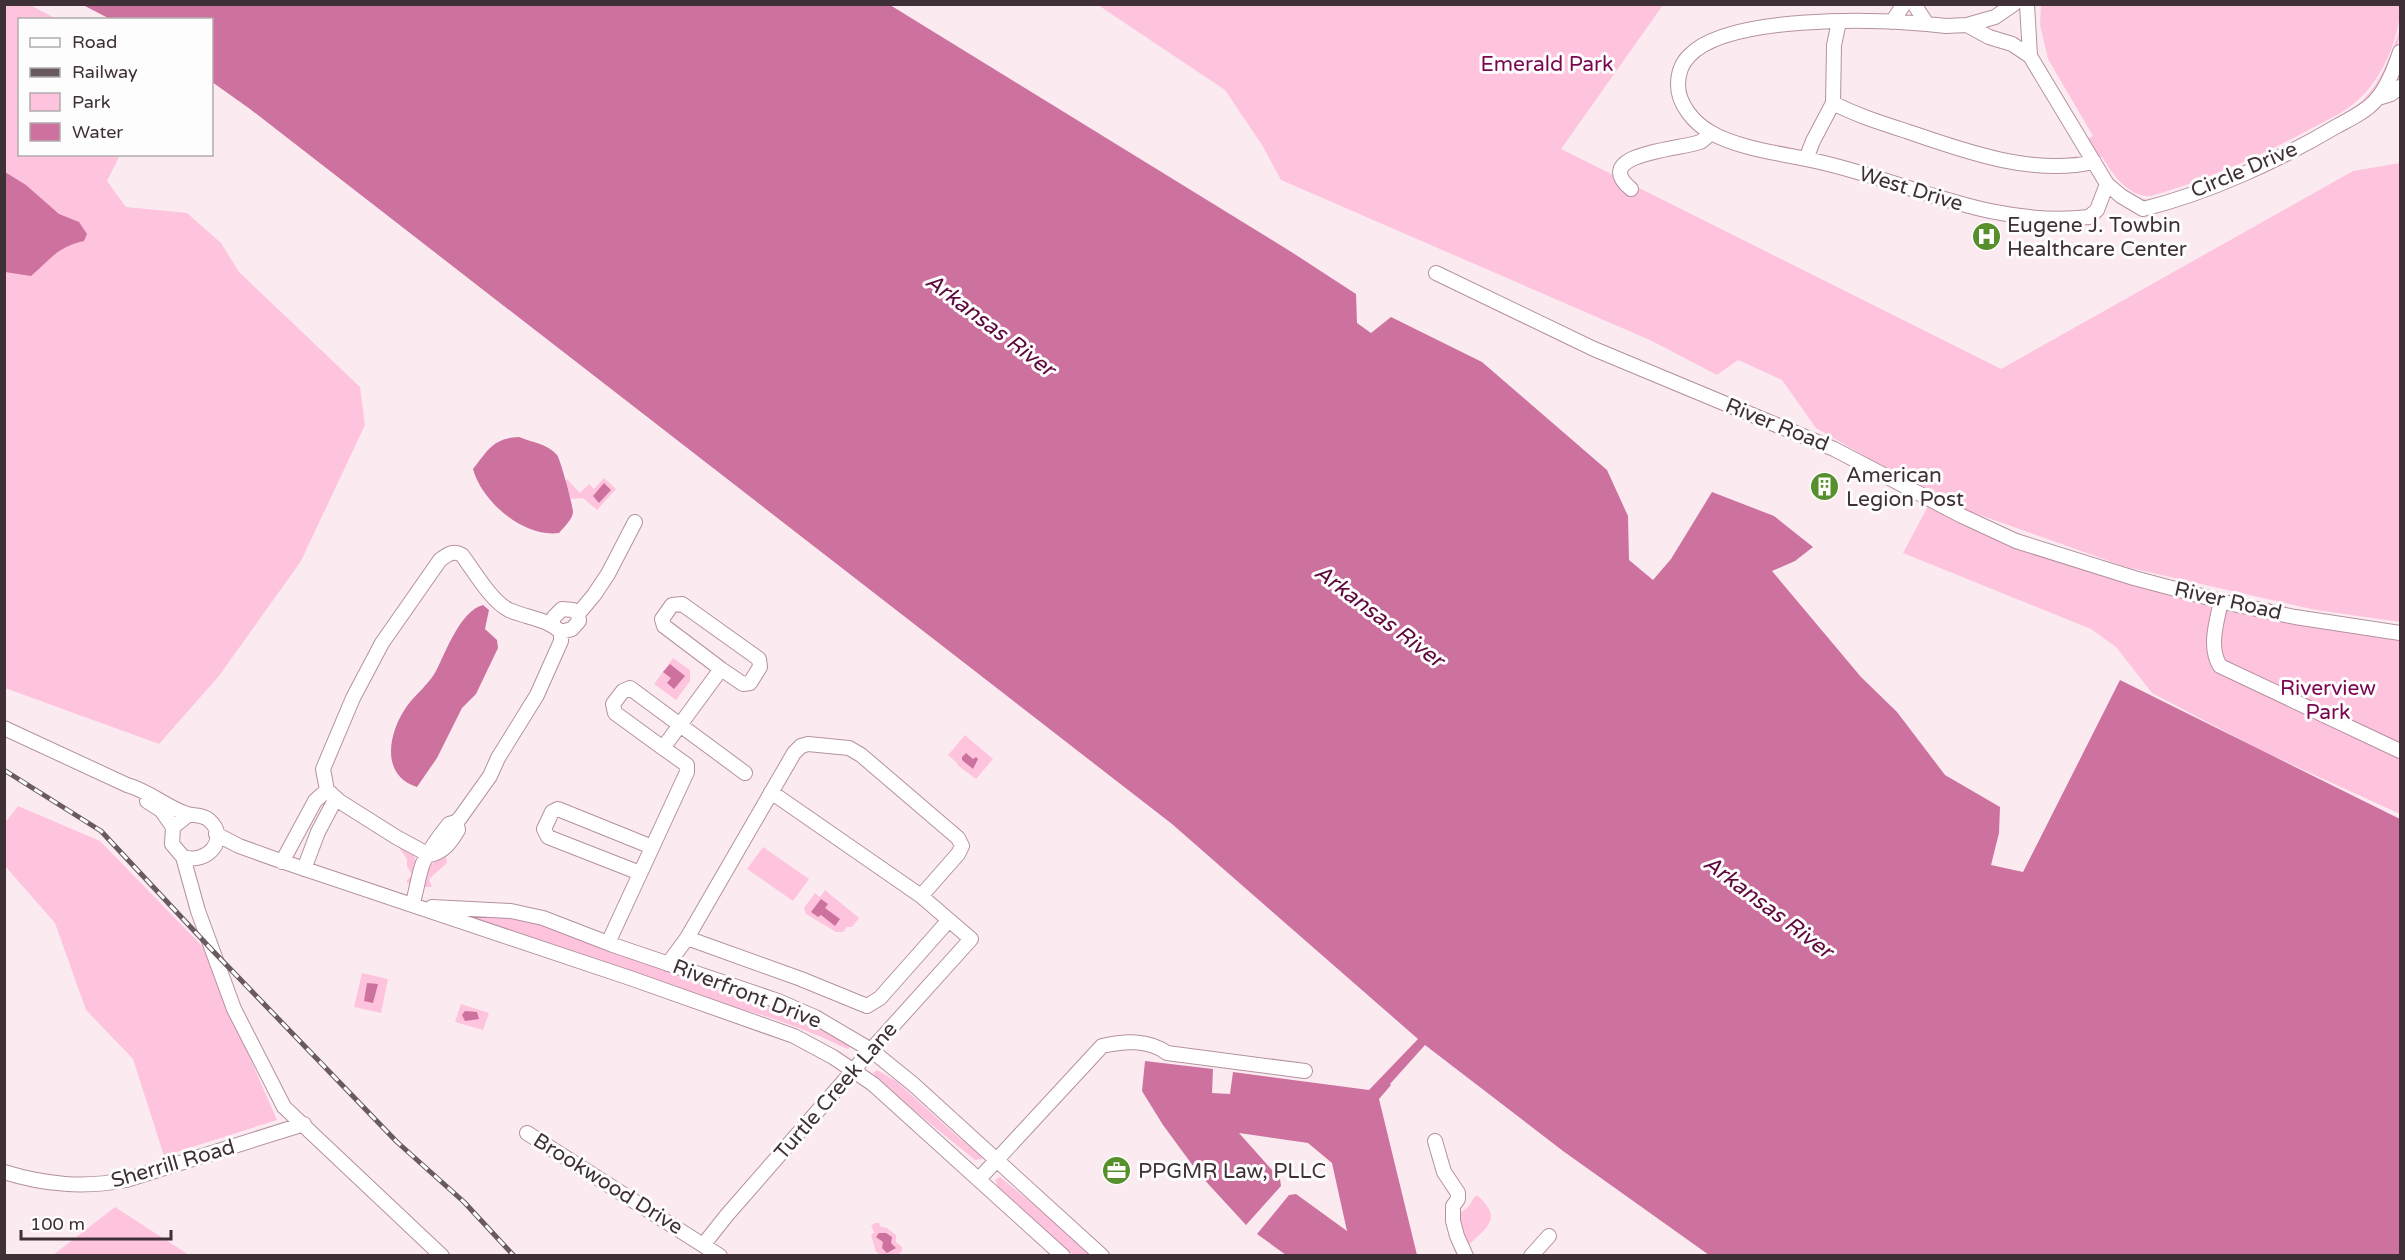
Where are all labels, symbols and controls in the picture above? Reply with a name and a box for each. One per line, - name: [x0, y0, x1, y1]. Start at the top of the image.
- legend: [18, 18, 213, 156]
- text: Road: [72, 31, 117, 53]
- park label: Emerald Park: [1480, 52, 1614, 77]
- text: Railway: [72, 61, 138, 83]
- text: Park: [72, 91, 111, 113]
- text: Water: [72, 121, 123, 143]
- street label: Circle Drive: [2187, 136, 2301, 204]
- street label: West Drive: [1856, 161, 1966, 217]
- place label: Eugene J. Towbin Healthcare Center: [2007, 213, 2187, 262]
- hospital icon: Eugene J. Towbin Healthcare Center: [1970, 221, 2002, 253]
- water label: Arkansas River: [920, 268, 1062, 384]
- street label: River Road: [1722, 393, 1832, 457]
- place label: American Legion Post: [1846, 463, 1964, 512]
- building icon: American Legion Post: [1809, 471, 1841, 503]
- water label: Arkansas River: [1309, 559, 1451, 675]
- street label: River Road: [2172, 577, 2284, 625]
- park label: Riverview Park: [2280, 676, 2376, 725]
- water label: Arkansas River: [1698, 850, 1840, 966]
- street label: Riverfront Drive: [669, 954, 825, 1034]
- street label: Turtle Creek Lane: [769, 1017, 903, 1165]
- street label: Brookwood Drive: [529, 1128, 687, 1240]
- street label: Sherrill Road: [108, 1134, 238, 1194]
- office icon: PPGMR Law, PLLC: [1101, 1155, 1133, 1187]
- place label: PPGMR Law, PLLC: [1138, 1159, 1326, 1184]
- scale bar: [21, 1203, 171, 1241]
- text: 100 m: [30, 1213, 85, 1235]

